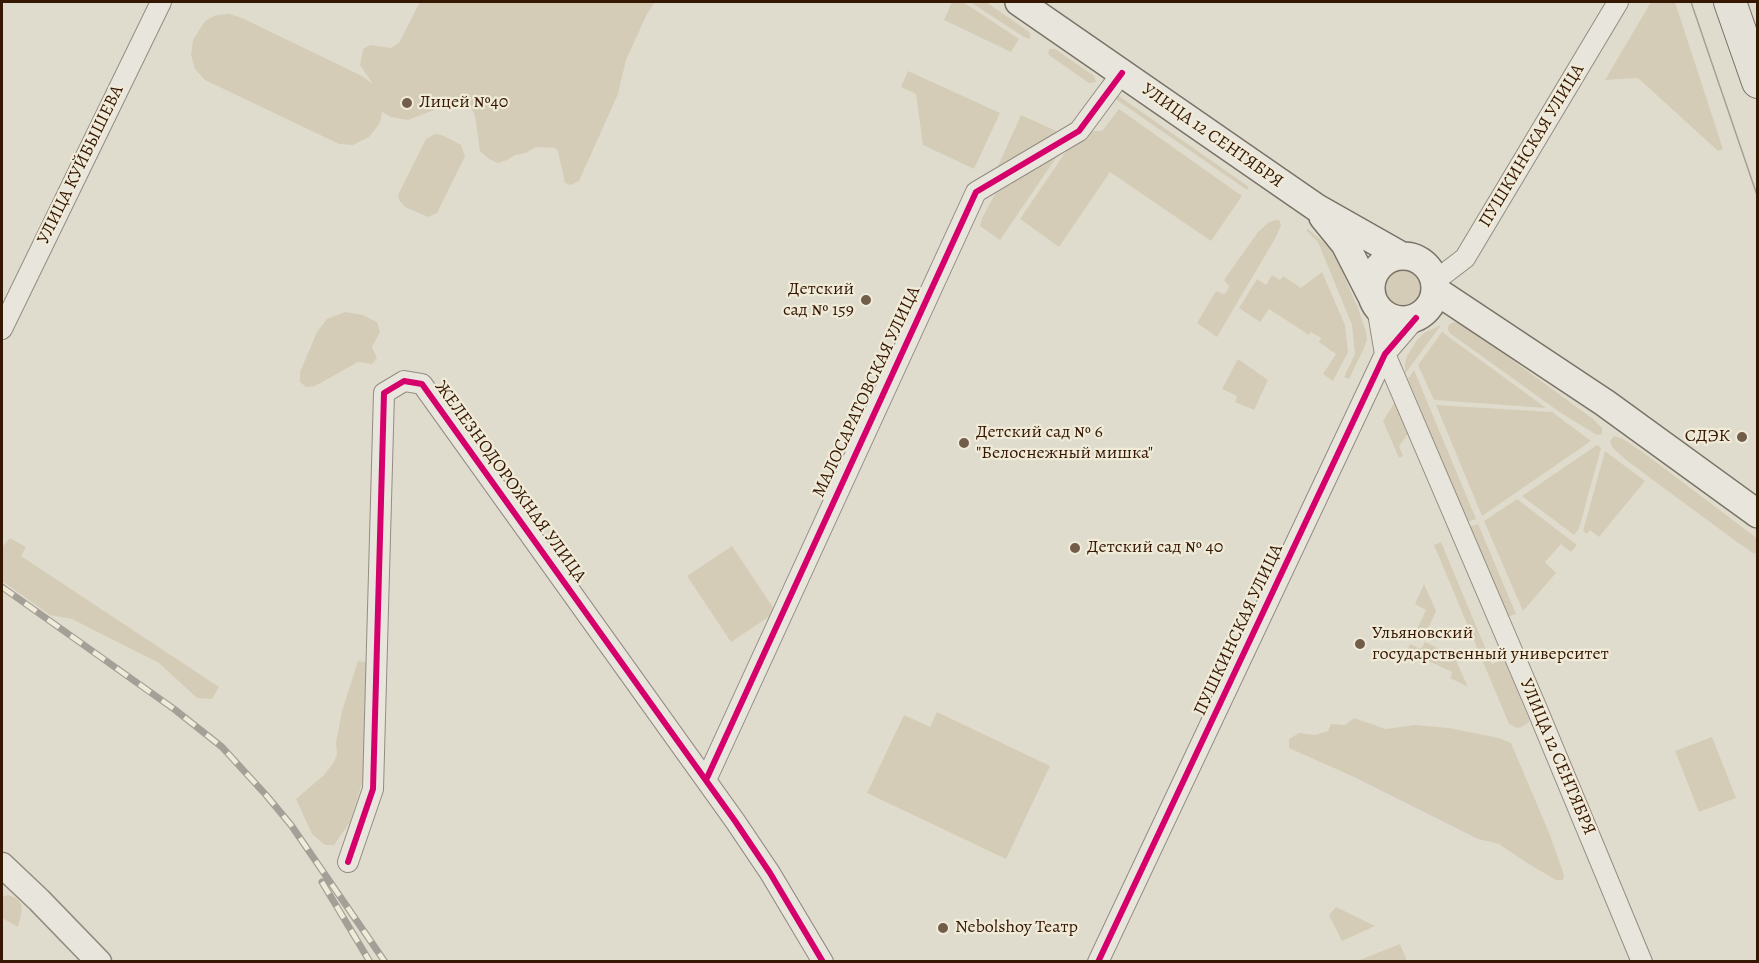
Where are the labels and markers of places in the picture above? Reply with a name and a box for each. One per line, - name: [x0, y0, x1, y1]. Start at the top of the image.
- place label: Лицей №40: [419, 92, 508, 114]
- marker: Лицей №40: [400, 96, 414, 110]
- place label: Детский сад № 159: [783, 279, 854, 322]
- marker: Детский сад № 159: [859, 293, 873, 307]
- place label: Детский сад № 6 "Белоснежный мишка": [976, 422, 1153, 464]
- place label: СДЭК: [1685, 426, 1730, 448]
- marker: СДЭК: [1735, 430, 1749, 444]
- marker: Детский сад № 6 "Белоснежный мишка": [957, 436, 971, 450]
- place label: Детский сад № 40: [1087, 537, 1223, 559]
- marker: Детский сад № 40: [1068, 541, 1082, 555]
- place label: Ульяновский государственный университет: [1372, 623, 1609, 666]
- marker: Ульяновский государственный университет: [1353, 637, 1367, 651]
- place label: Nebolshoy Театр: [955, 917, 1078, 939]
- marker: Nebolshoy Театр: [936, 921, 950, 935]

